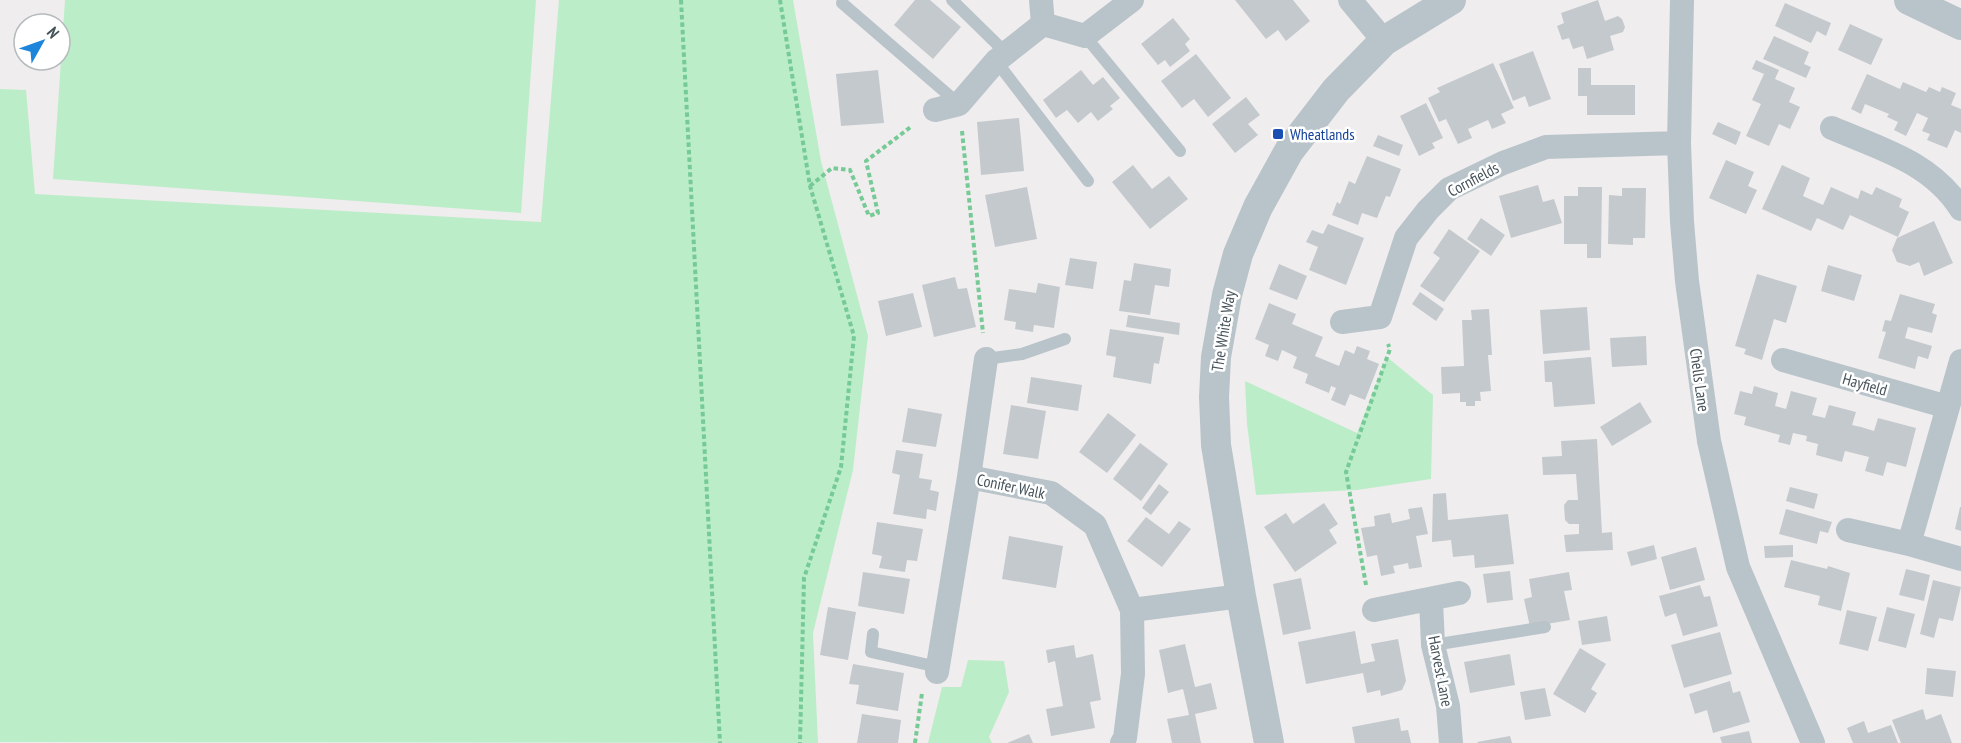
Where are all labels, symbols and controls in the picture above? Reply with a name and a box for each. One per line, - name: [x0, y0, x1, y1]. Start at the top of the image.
- north arrow: [12, 12, 72, 72]
- text: N: [43, 23, 64, 42]
- place label: Wheatlands: [1290, 124, 1355, 144]
- marker: Wheatlands: [1271, 127, 1285, 141]
- street label: Cornfields: [1444, 157, 1502, 201]
- street label: The White Way: [1207, 289, 1239, 373]
- street label: Chells Lane: [1686, 347, 1714, 413]
- street label: Hayfield: [1840, 368, 1890, 400]
- street label: Conifer Walk: [975, 469, 1048, 503]
- street label: Harvest Lane: [1424, 634, 1458, 708]

